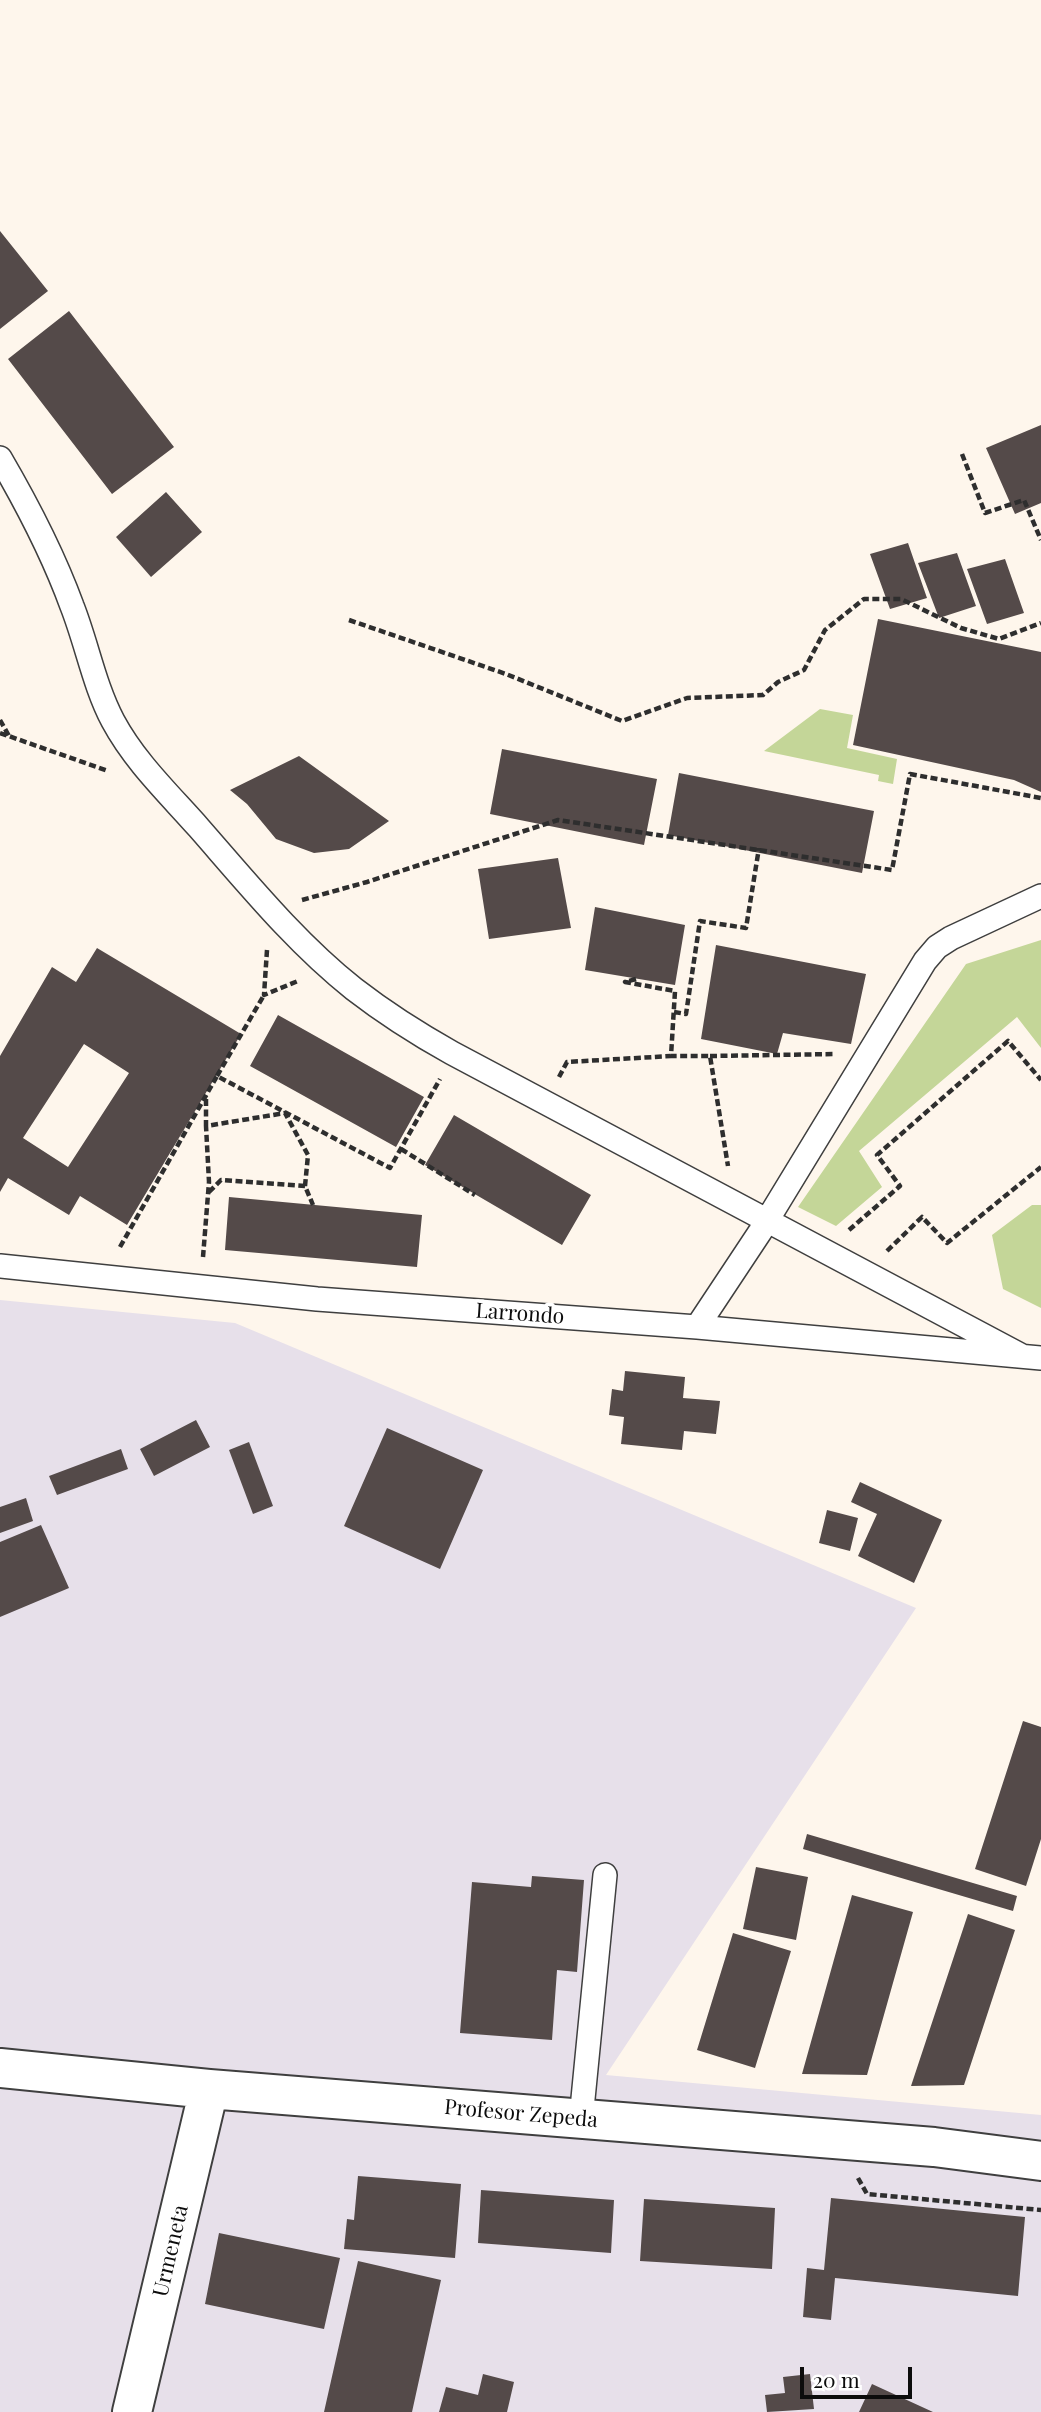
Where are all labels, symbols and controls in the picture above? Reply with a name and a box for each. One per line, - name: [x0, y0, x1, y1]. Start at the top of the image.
- street label: Larrondo: [475, 1298, 565, 1330]
- street label: Profesor Zepeda: [443, 2095, 599, 2133]
- street label: Urmeneta: [148, 2203, 194, 2299]
- scale bar: [803, 2352, 915, 2396]
- text: 20 m: [813, 2365, 860, 2393]

